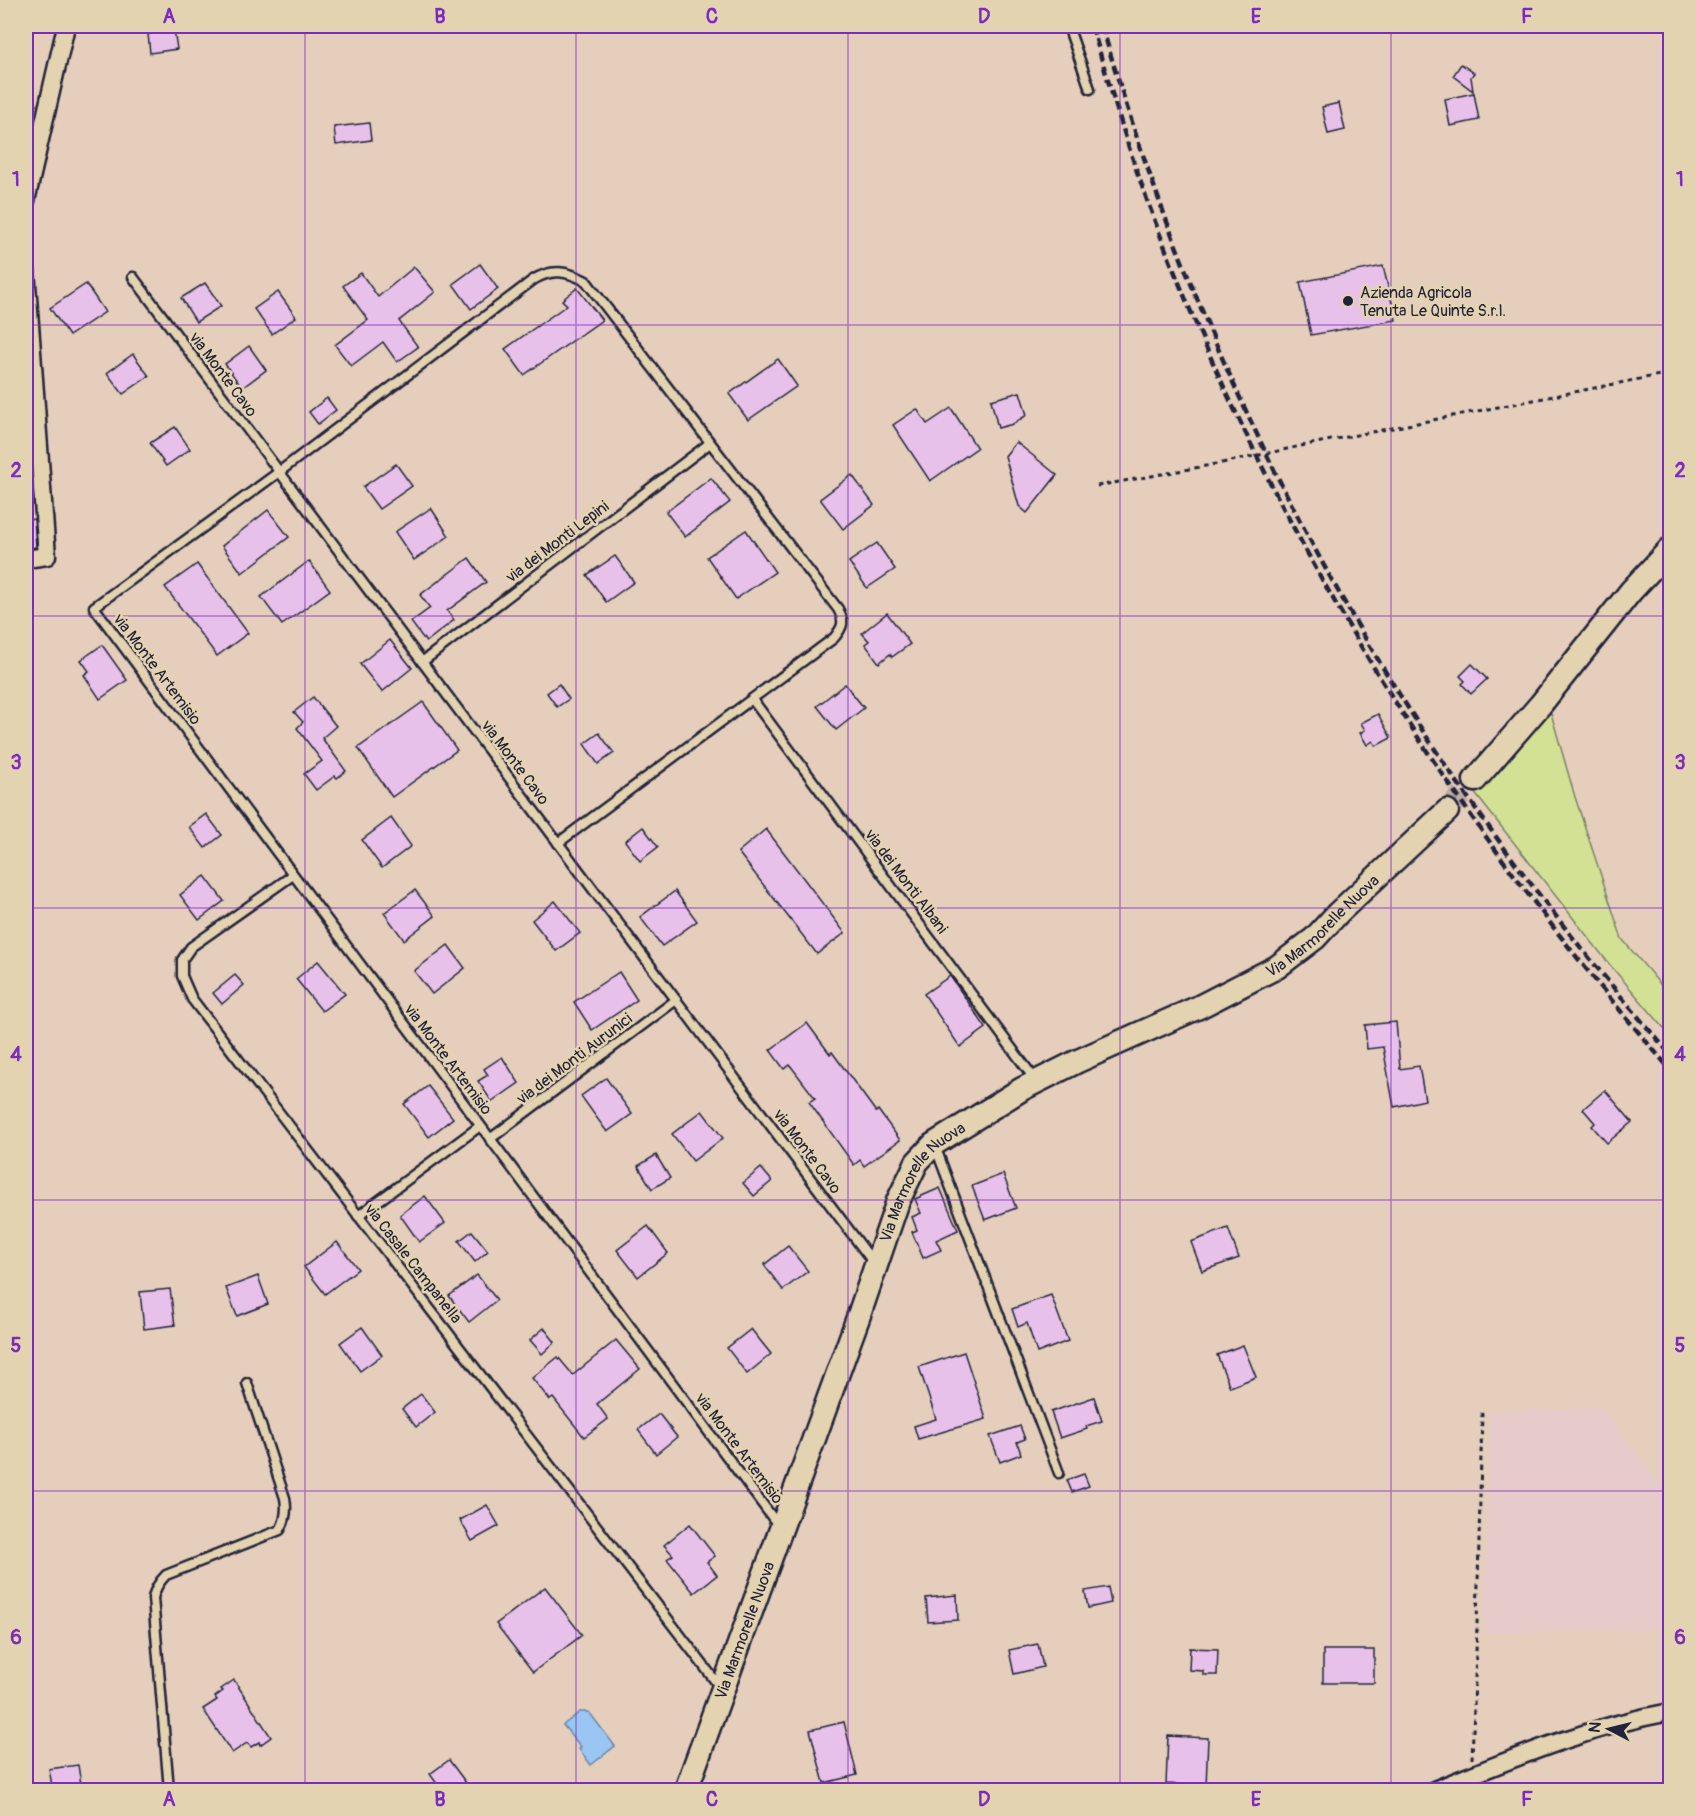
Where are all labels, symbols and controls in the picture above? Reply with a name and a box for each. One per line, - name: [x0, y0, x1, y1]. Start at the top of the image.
- text: A: [163, 4, 176, 29]
- text: B: [434, 4, 446, 29]
- text: C: [706, 4, 718, 29]
- text: D: [978, 4, 991, 29]
- text: E: [1251, 4, 1262, 29]
- text: F: [1521, 4, 1533, 29]
- text: 1: [12, 167, 20, 192]
- text: 1: [1676, 167, 1684, 192]
- place label: Azienda Agricola Tenuta Le Quinte S.r.l.: [1360, 283, 1506, 321]
- marker: Azienda Agricola Tenuta Le Quinte S.r.l.: [1341, 294, 1355, 308]
- street label: via Monte Cavo: [184, 328, 262, 421]
- text: 2: [10, 458, 22, 483]
- text: 2: [1674, 458, 1686, 483]
- street label: via dei Monti Lepini: [501, 496, 613, 588]
- street label: via Monte Artemisio: [108, 609, 206, 729]
- street label: via Monte Cavo: [476, 716, 554, 809]
- text: 3: [10, 750, 22, 775]
- text: 3: [1674, 750, 1686, 775]
- street label: via dei Monti Albani: [860, 825, 952, 938]
- street label: Via Marmorelle Nuova: [1263, 871, 1384, 982]
- street label: via Monte Artemisio: [399, 999, 497, 1119]
- street label: via dei Monti Aurunici: [512, 1009, 636, 1109]
- text: 4: [10, 1042, 22, 1067]
- text: 4: [1674, 1042, 1686, 1067]
- street label: via Monte Cavo: [768, 1105, 846, 1198]
- street label: Via Marmorelle Nuova: [876, 1118, 969, 1245]
- street label: via Casale Campanella: [360, 1199, 466, 1327]
- text: 5: [11, 1333, 22, 1358]
- text: 5: [1675, 1333, 1686, 1358]
- street label: via Monte Artemisio: [690, 1388, 788, 1508]
- street label: Via Marmorelle Nuova: [711, 1559, 779, 1702]
- text: 6: [10, 1625, 22, 1650]
- text: 6: [1674, 1625, 1686, 1650]
- north arrow: [1579, 1699, 1639, 1759]
- text: N: [1585, 1721, 1606, 1734]
- text: A: [163, 1787, 176, 1812]
- text: B: [434, 1787, 446, 1812]
- text: C: [706, 1787, 718, 1812]
- text: D: [978, 1787, 991, 1812]
- text: E: [1251, 1787, 1262, 1812]
- text: F: [1521, 1787, 1533, 1812]

